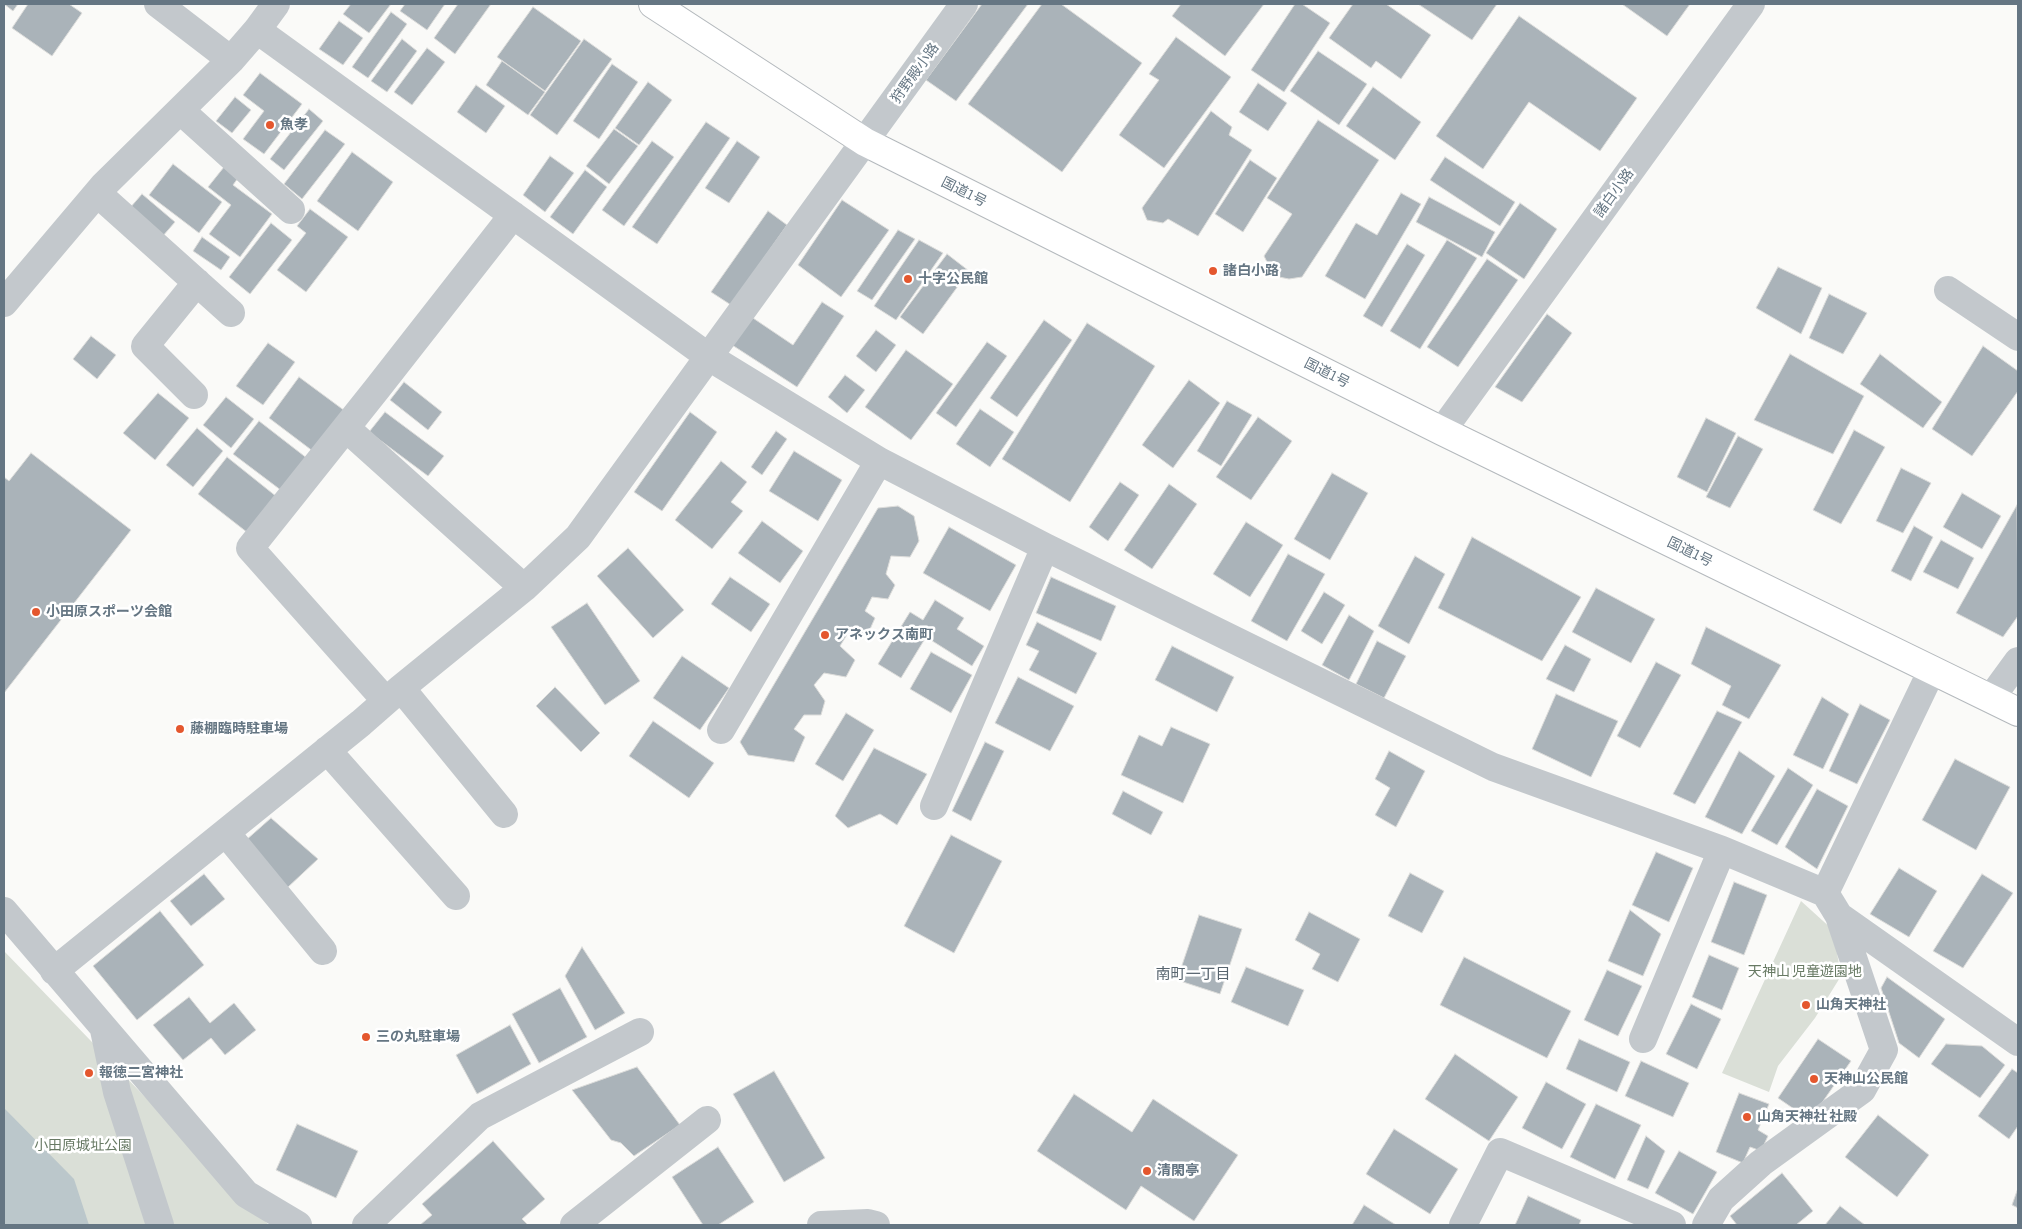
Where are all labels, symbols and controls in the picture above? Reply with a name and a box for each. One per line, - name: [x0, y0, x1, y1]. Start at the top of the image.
- street label: 狩野殿小路: [888, 40, 942, 106]
- place label: 魚孝: [280, 117, 308, 133]
- marker: 魚孝: [264, 119, 276, 131]
- street label: 諸白小路: [1591, 165, 1637, 221]
- street label: 国道1号: [939, 173, 989, 211]
- place label: 諸白小路: [1223, 263, 1279, 279]
- marker: 諸白小路: [1207, 265, 1219, 277]
- place label: 十字公民館: [918, 271, 988, 287]
- marker: 十字公民館: [902, 273, 914, 285]
- street label: 国道1号: [1302, 354, 1352, 392]
- street label: 国道1号: [1664, 534, 1716, 570]
- place label: 小田原スポーツ会館: [46, 604, 172, 620]
- marker: 小田原スポーツ会館: [30, 606, 42, 618]
- place label: アネックス南町: [835, 627, 933, 643]
- marker: アネックス南町: [819, 629, 831, 641]
- place label: 藤棚臨時駐車場: [190, 721, 288, 737]
- marker: 藤棚臨時駐車場: [174, 723, 186, 735]
- park label: 天神山 児童遊園地: [1748, 964, 1862, 980]
- district label: 南町一丁目: [1156, 965, 1230, 983]
- place label: 山角天神社: [1816, 997, 1886, 1013]
- marker: 山角天神社: [1800, 999, 1812, 1011]
- place label: 三の丸駐車場: [376, 1029, 460, 1045]
- marker: 三の丸駐車場: [360, 1031, 372, 1043]
- place label: 報徳二宮神社: [99, 1065, 183, 1081]
- marker: 報徳二宮神社: [83, 1067, 95, 1079]
- place label: 天神山公民館: [1824, 1071, 1908, 1087]
- marker: 天神山公民館: [1808, 1073, 1820, 1085]
- place label: 山角天神社 社殿: [1757, 1109, 1857, 1125]
- marker: 山角天神社 社殿: [1741, 1111, 1753, 1123]
- park label: 小田原城址公園: [34, 1138, 132, 1154]
- place label: 清閑亭: [1157, 1163, 1199, 1179]
- marker: 清閑亭: [1141, 1165, 1153, 1177]

